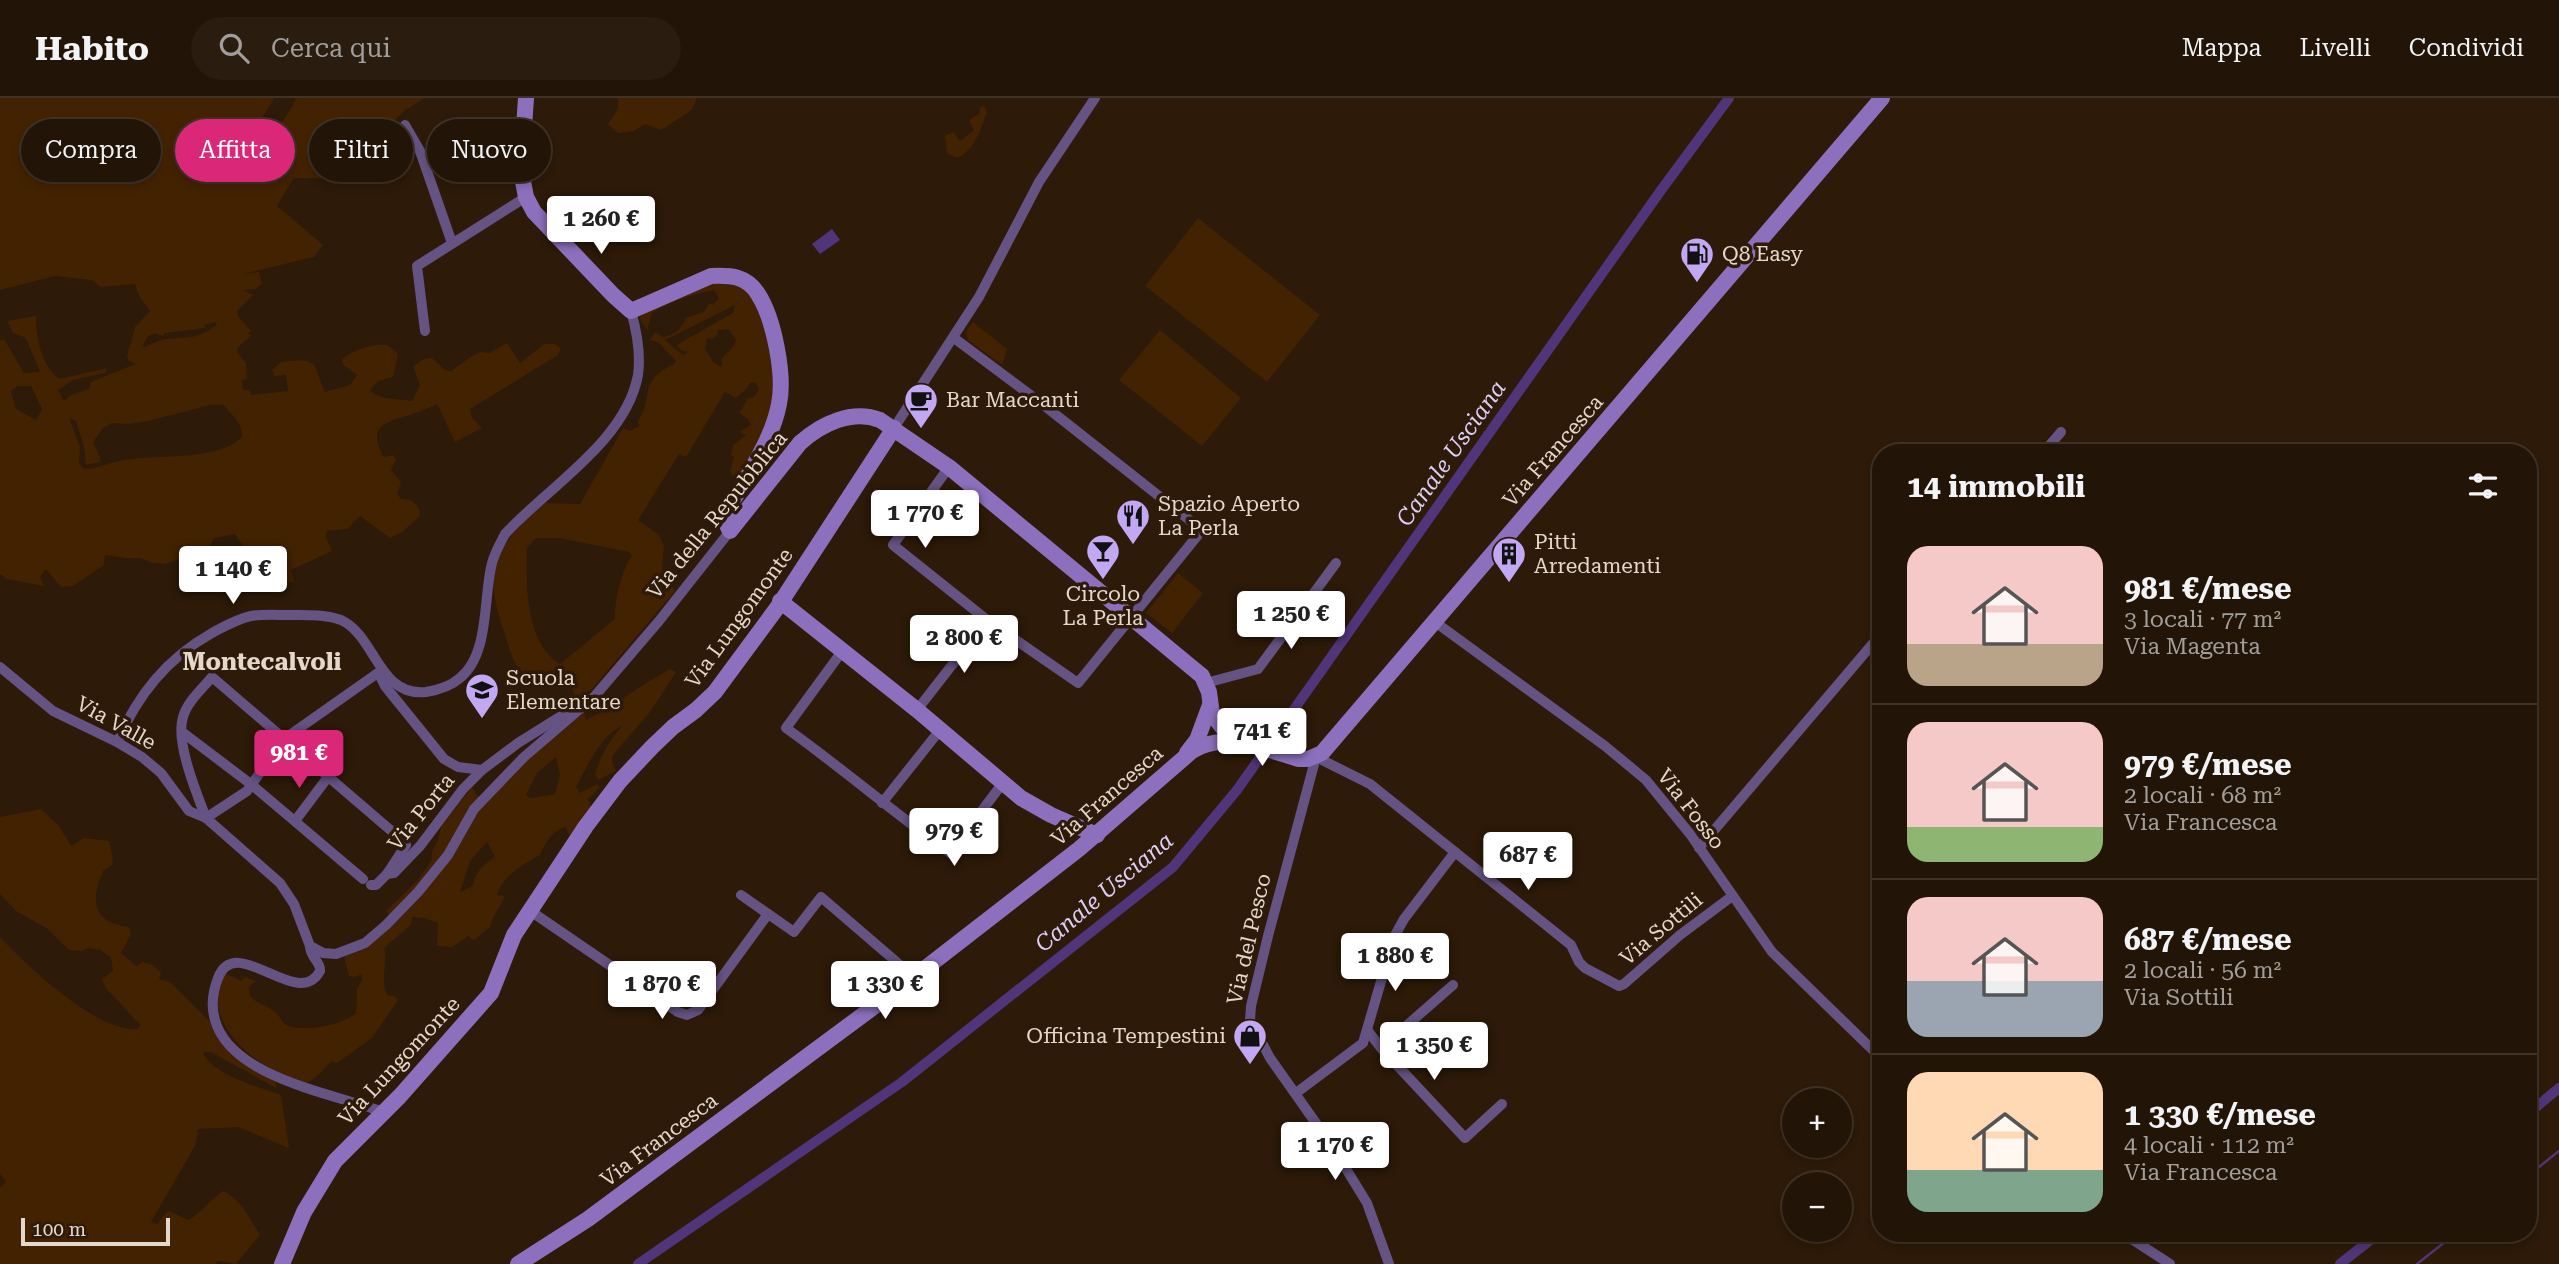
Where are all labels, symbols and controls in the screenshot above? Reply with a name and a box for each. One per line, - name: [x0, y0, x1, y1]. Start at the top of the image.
- search box: [191, 17, 681, 80]
- text: Habito: [35, 29, 149, 68]
- icon: search: [215, 29, 253, 67]
- text: Cerca qui: [271, 33, 391, 63]
- text: Mappa: [2182, 34, 2261, 62]
- text: Livelli: [2299, 34, 2371, 62]
- text: Condividi: [2409, 34, 2524, 62]
- chip: Compra: [21, 119, 161, 182]
- chip: Affitta: [175, 119, 295, 182]
- chip: Filtri: [309, 119, 413, 182]
- chip: Nuovo: [427, 119, 551, 182]
- pin: 1 260 €: [536, 197, 666, 256]
- text: 1 260 €: [563, 205, 639, 232]
- fuel station icon: Q8 Easy: [1678, 235, 1716, 284]
- place label: Q8 Easy: [1722, 242, 1803, 266]
- water label: Canale Usciana: [1391, 375, 1512, 531]
- cafe icon: Bar Maccanti: [902, 381, 940, 430]
- place label: Bar Maccanti: [946, 388, 1079, 412]
- street label: Via Francesca: [1498, 390, 1608, 512]
- street label: Via della Repubblica: [642, 426, 792, 604]
- icon: filters: [2464, 467, 2502, 505]
- text: 14 immobili: [1907, 469, 2085, 504]
- pin: 1 770 €: [860, 490, 990, 550]
- place label: Spazio Aperto La Perla: [1158, 492, 1300, 540]
- restaurant icon: Spazio Aperto La Perla: [1114, 497, 1152, 546]
- text: 1 770 €: [887, 499, 963, 526]
- place label: Pitti Arredamenti: [1534, 530, 1661, 578]
- bar icon: Circolo La Perla: [1084, 532, 1122, 581]
- building icon: Pitti Arredamenti: [1490, 535, 1528, 584]
- street label: Via Lungomonte: [680, 543, 798, 693]
- pin: 1 140 €: [168, 546, 298, 606]
- text: 1 140 €: [195, 555, 271, 582]
- text: 981 €/mese: [2124, 571, 2292, 606]
- icon: home: [1963, 574, 2047, 658]
- place label: Circolo La Perla: [1063, 582, 1144, 630]
- pin: 1 250 €: [1226, 592, 1356, 651]
- text: 1 250 €: [1253, 600, 1329, 627]
- text: 3 locali · 77 m²: [2124, 606, 2281, 633]
- pin: 2 800 €: [899, 616, 1029, 675]
- text: 2 800 €: [926, 624, 1002, 651]
- text: Via Magenta: [2124, 633, 2261, 660]
- district label: Montecalvoli: [182, 648, 342, 676]
- place label: Scuola Elementare: [506, 666, 621, 714]
- school or university icon: Scuola Elementare: [463, 671, 501, 720]
- street label: Via Valle: [72, 691, 160, 755]
- pin: 741 €: [1213, 708, 1311, 768]
- text: 741 €: [1233, 717, 1291, 744]
- pin: 981 €: [250, 730, 348, 790]
- text: 981 €: [270, 739, 328, 766]
- street label: Via Francesca: [1046, 741, 1168, 851]
- text: 979 €/mese: [2124, 747, 2292, 782]
- icon: home: [1963, 750, 2047, 834]
- street label: Via Fosso: [1652, 764, 1730, 854]
- street label: Via Porta: [383, 768, 460, 855]
- text: 2 locali · 68 m²: [2124, 782, 2281, 809]
- pin: 979 €: [905, 808, 1003, 868]
- text: Via Francesca: [2124, 809, 2277, 836]
- text: 979 €: [925, 817, 983, 844]
- water label: Canale Usciana: [1030, 827, 1179, 958]
- pin: 687 €: [1479, 832, 1577, 892]
- text: 687 €: [1499, 841, 1557, 868]
- street label: Via del Pesco: [1222, 871, 1276, 1007]
- street label: Via Sottili: [1615, 887, 1707, 970]
- text: 687 €/mese: [2124, 922, 2292, 957]
- icon: home: [1963, 925, 2047, 1009]
- pin: 1 880 €: [1330, 934, 1460, 993]
- text: 1 880 €: [1357, 942, 1433, 969]
- text: 2 locali · 56 m²: [2124, 957, 2281, 984]
- pin: 1 870 €: [597, 962, 727, 1021]
- pin: 1 330 €: [820, 962, 950, 1021]
- text: 1 870 €: [624, 970, 700, 997]
- text: 1 330 €: [847, 970, 923, 997]
- text: Via Sottili: [2124, 984, 2234, 1011]
- street label: Via Lungomonte: [333, 992, 465, 1130]
- shop icon: Officina Tempestini: [1231, 1017, 1269, 1066]
- pin: 1 350 €: [1369, 1023, 1499, 1082]
- place label: Officina Tempestini: [1026, 1024, 1226, 1048]
- text: 1 350 €: [1396, 1031, 1472, 1058]
- street label: Via Francesca: [596, 1088, 723, 1192]
- map controls: [1782, 1088, 1852, 1242]
- button: +: [1782, 1088, 1852, 1158]
- text: 1 330 €/mese: [2124, 1097, 2316, 1132]
- icon: home: [1963, 1100, 2047, 1184]
- pin: 1 170 €: [1270, 1122, 1400, 1182]
- text: 1 170 €: [1297, 1131, 1373, 1158]
- text: 4 locali · 112 m²: [2124, 1132, 2294, 1159]
- text: Via Francesca: [2124, 1159, 2277, 1186]
- button: −: [1782, 1172, 1852, 1242]
- scale bar: [21, 1215, 170, 1247]
- text: 100 m: [32, 1218, 86, 1241]

